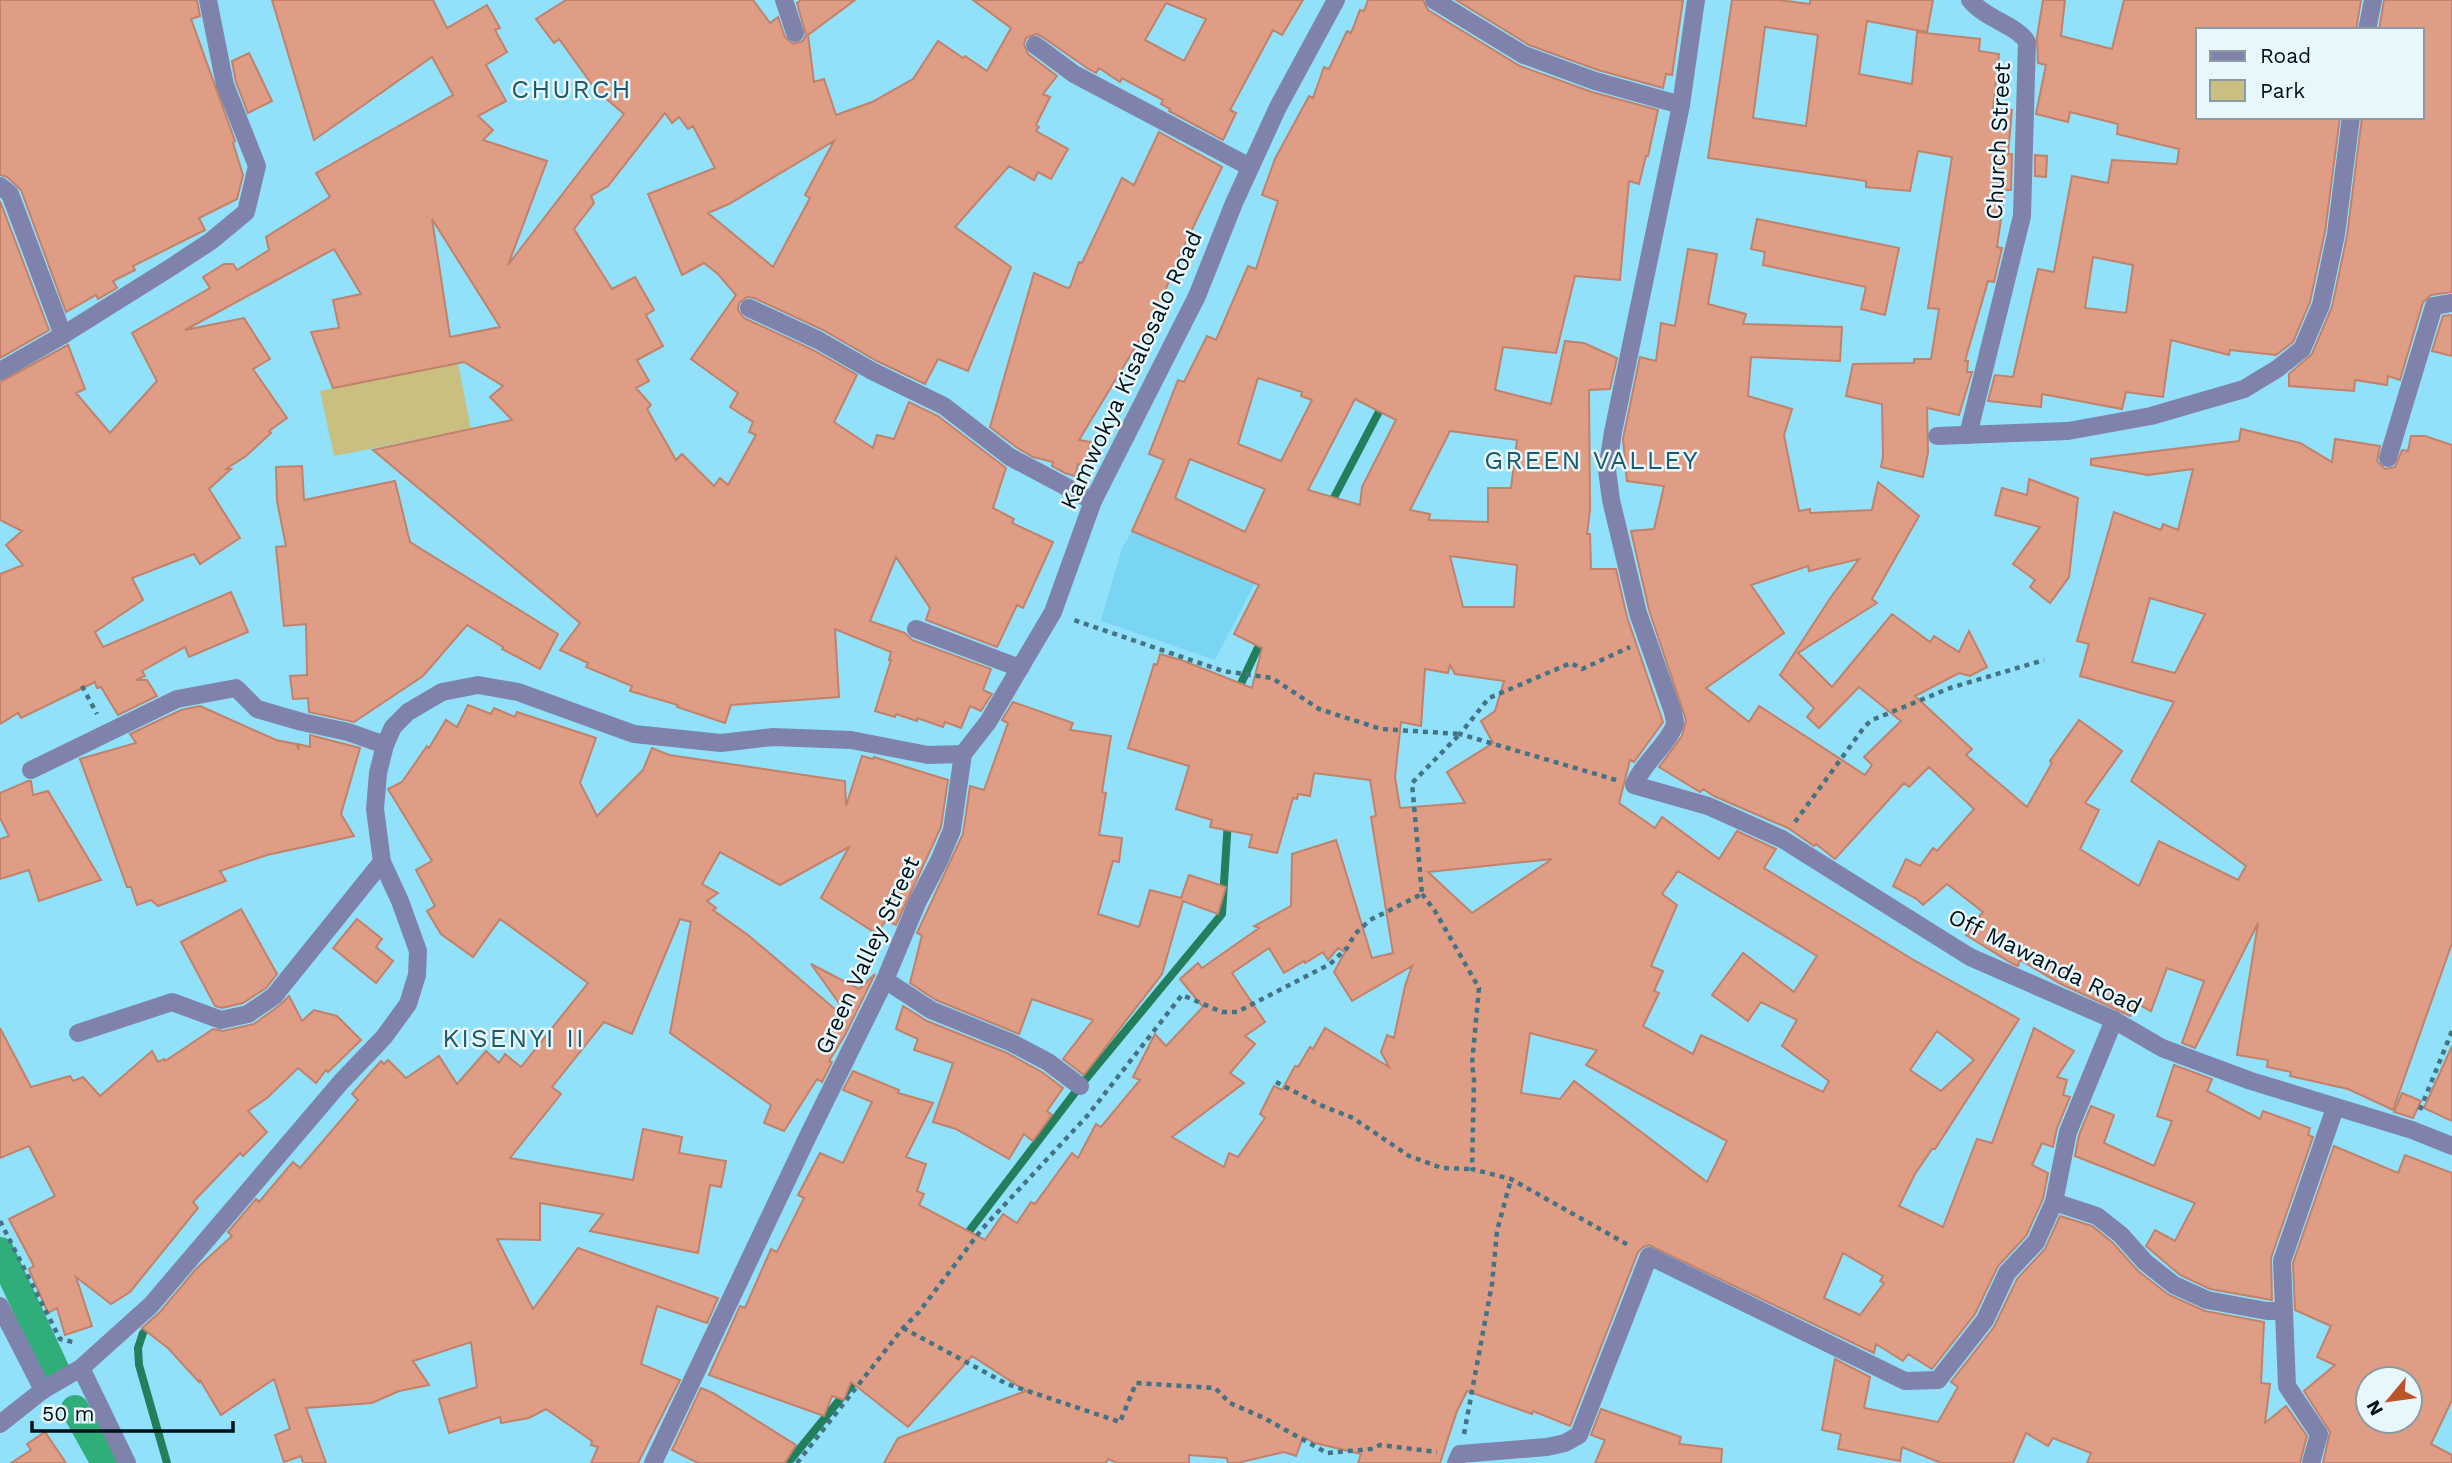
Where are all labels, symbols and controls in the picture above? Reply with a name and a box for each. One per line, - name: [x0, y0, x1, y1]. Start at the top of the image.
- legend: [2196, 28, 2424, 119]
- text: Road: [2260, 43, 2311, 68]
- street label: Church Street: [1981, 61, 2016, 220]
- district label: CHURCH: [511, 74, 633, 104]
- text: Park: [2260, 78, 2305, 103]
- street label: Kamwokya Kisalosalo Road: [1055, 227, 1208, 514]
- district label: GREEN VALLEY: [1484, 445, 1700, 475]
- street label: Green Valley Street: [810, 852, 925, 1058]
- street label: Off Mawanda Road: [1944, 903, 2146, 1020]
- district label: KISENYI II: [442, 1023, 586, 1053]
- north arrow: [2354, 1365, 2424, 1435]
- scale bar: [32, 1390, 233, 1434]
- text: N: [2361, 1396, 2388, 1420]
- text: 50 m: [42, 1401, 94, 1426]

